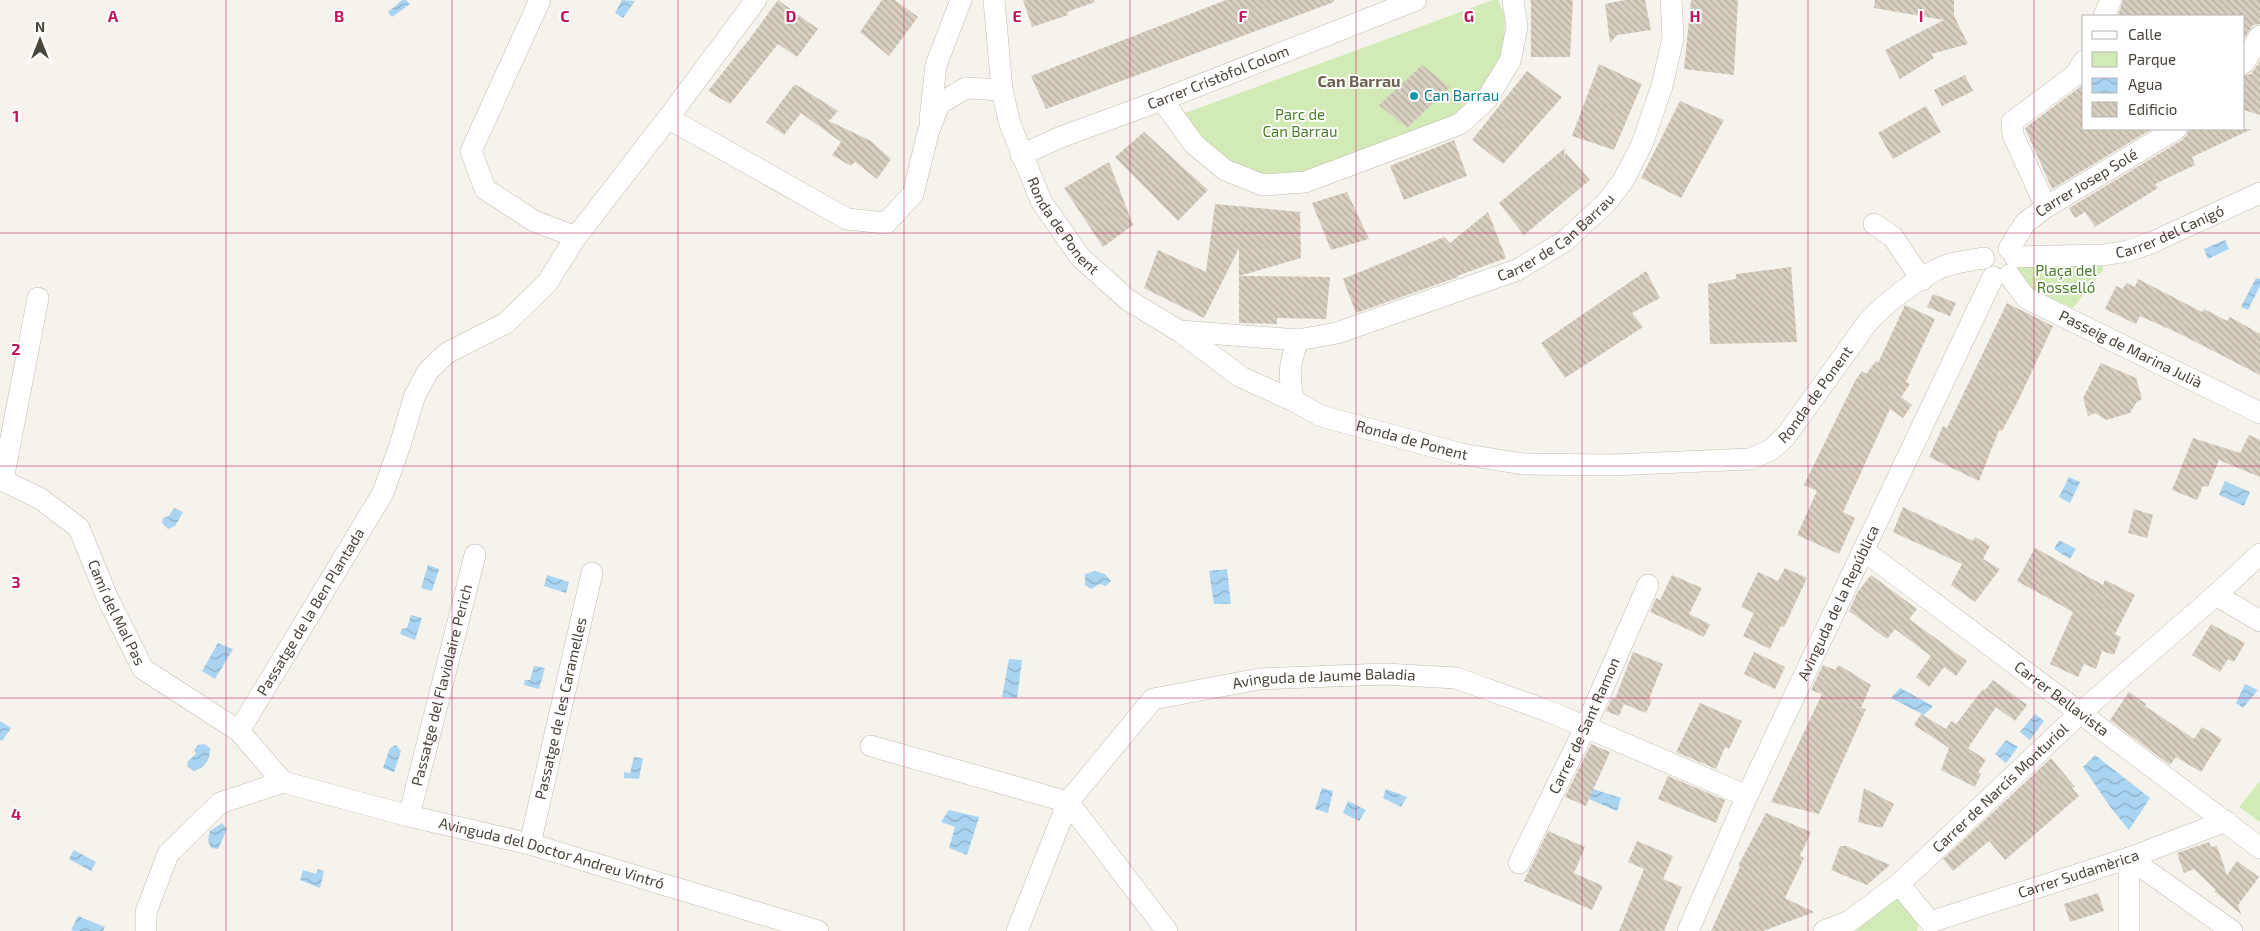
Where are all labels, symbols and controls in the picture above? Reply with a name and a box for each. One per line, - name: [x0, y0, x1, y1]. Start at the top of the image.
- text: A: [108, 6, 119, 25]
- text: B: [334, 6, 344, 25]
- text: C: [560, 6, 570, 25]
- text: D: [786, 6, 797, 25]
- text: E: [1012, 6, 1022, 25]
- text: F: [1239, 6, 1248, 25]
- text: G: [1464, 6, 1474, 25]
- text: H: [1689, 6, 1701, 25]
- text: I: [1919, 6, 1923, 25]
- north arrow: [15, 15, 65, 65]
- legend: [2082, 15, 2245, 130]
- text: N: [35, 18, 45, 35]
- text: Calle: [2128, 25, 2162, 43]
- street label: Carrer Cristòfol Colom: [1145, 41, 1291, 113]
- text: Parque: [2128, 50, 2176, 68]
- district label: Can Barrau: [1317, 71, 1401, 90]
- text: Agua: [2128, 75, 2163, 93]
- place label: Can Barrau: [1424, 86, 1499, 104]
- marker: Can Barrau: [1408, 90, 1420, 102]
- text: Edificio: [2128, 100, 2177, 118]
- park label: Parc de Can Barrau: [1262, 105, 1338, 140]
- text: 1: [13, 106, 19, 125]
- street label: Carrer Josep Solé: [2031, 144, 2140, 220]
- street label: Ronda de Ponent: [1024, 174, 1103, 278]
- street label: Carrer de Can Barrau: [1495, 190, 1618, 284]
- street label: Carrer del Canigó: [2114, 201, 2226, 261]
- park label: Plaça del Rosselló: [2035, 261, 2097, 296]
- street label: Passeig de Marina Julià: [2056, 306, 2205, 391]
- text: 2: [11, 339, 21, 358]
- street label: Ronda de Ponent: [1774, 342, 1856, 447]
- street label: Ronda de Ponent: [1354, 416, 1469, 463]
- street label: Avinguda de la República: [1793, 522, 1882, 683]
- street label: Passatge de la Ben Plantada: [253, 524, 368, 699]
- street label: Camí del Mal Pas: [85, 557, 150, 668]
- text: 3: [11, 572, 21, 591]
- street label: Passatge del Flaviolaire Perich: [407, 582, 475, 788]
- street label: Passatge de les Caramelles: [530, 615, 590, 801]
- street label: Carrer de Sant Ramon: [1544, 655, 1623, 797]
- street label: Carrer Bellavista: [2011, 657, 2113, 739]
- street label: Avinguda de Jaume Baladia: [1231, 664, 1416, 692]
- street label: Carrer de Narcís Monturiol: [1928, 719, 2072, 856]
- text: 4: [11, 804, 21, 823]
- street label: Avinguda del Doctor Andreu Vintró: [437, 813, 667, 892]
- street label: Carrer Sudamèrica: [2015, 845, 2141, 901]

